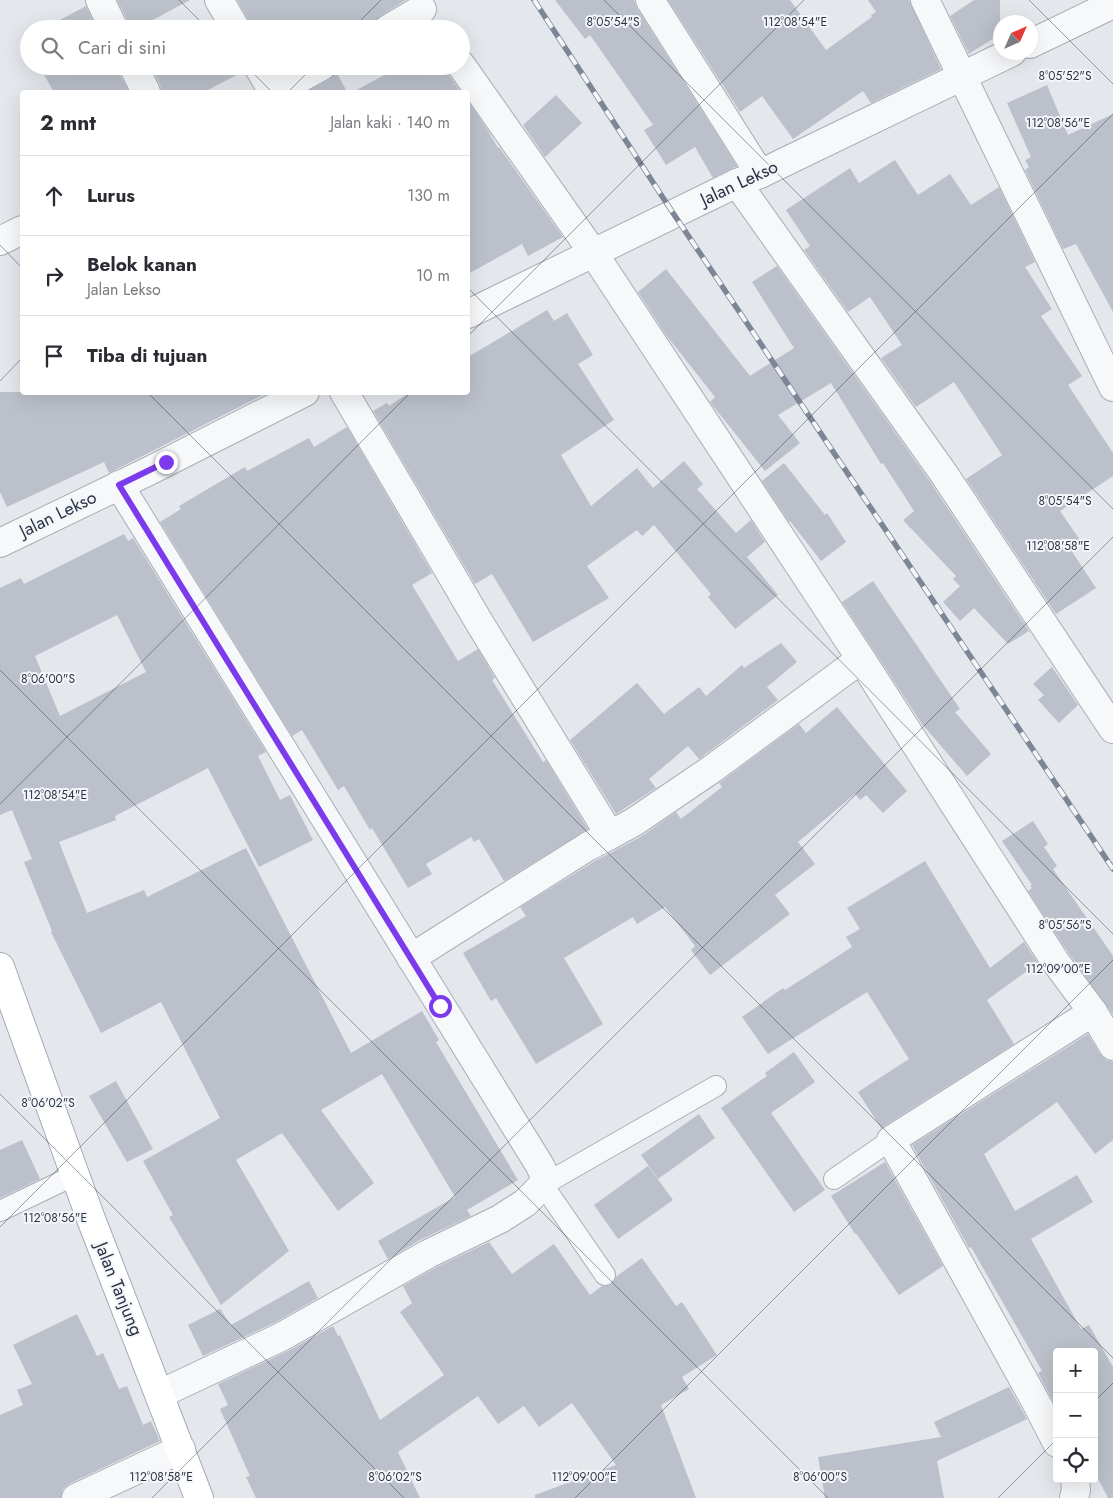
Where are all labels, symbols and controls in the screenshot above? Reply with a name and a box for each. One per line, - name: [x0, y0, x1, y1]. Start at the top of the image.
- text: 8°05'54"S: [586, 13, 640, 31]
- text: 112°08'54"E: [763, 13, 827, 31]
- north arrow: [993, 15, 1038, 60]
- search box: [20, 20, 470, 75]
- icon: search: [38, 34, 66, 62]
- text: Cari di sini: [78, 34, 166, 61]
- text: 8°05'52"S: [1038, 67, 1092, 85]
- text: 2 mnt: [40, 108, 96, 138]
- text: Jalan kaki · 140 m: [330, 111, 450, 134]
- text: 112°08'56"E: [1026, 114, 1090, 132]
- street label: Jalan Lekso: [694, 154, 782, 213]
- icon: ahead: [40, 182, 68, 210]
- text: Lurus: [87, 182, 135, 209]
- text: 130 m: [407, 184, 450, 207]
- text: Belok kanan: [87, 251, 197, 278]
- icon: right: [40, 262, 68, 290]
- text: 10 m: [416, 264, 450, 287]
- text: Jalan Lekso: [87, 278, 161, 301]
- icon: arrive: [40, 342, 68, 370]
- text: Tiba di tujuan: [87, 342, 207, 369]
- route end: [155, 451, 178, 474]
- street label: Jalan Lekso: [13, 484, 101, 545]
- text: 8°05'54"S: [1038, 492, 1092, 510]
- text: 112°08'58"E: [1026, 537, 1090, 555]
- text: 8°06'00"S: [21, 670, 75, 688]
- text: 112°08'54"E: [23, 786, 87, 804]
- text: 8°05'56"S: [1038, 916, 1092, 934]
- text: 112°09'00"E: [1025, 960, 1091, 978]
- route start: [429, 995, 452, 1018]
- text: 8°06'02"S: [21, 1094, 75, 1112]
- text: 112°08'56"E: [23, 1209, 87, 1227]
- street label: Jalan Tanjung: [88, 1236, 150, 1340]
- map controls: [1053, 1348, 1098, 1483]
- button: +: [1053, 1348, 1098, 1393]
- button: −: [1053, 1393, 1098, 1438]
- button: locate: [1053, 1438, 1098, 1483]
- text: 112°08'58"E: [129, 1468, 193, 1486]
- text: 8°06'02"S: [368, 1468, 422, 1486]
- text: 112°09'00"E: [551, 1468, 617, 1486]
- text: 8°06'00"S: [793, 1468, 847, 1486]

